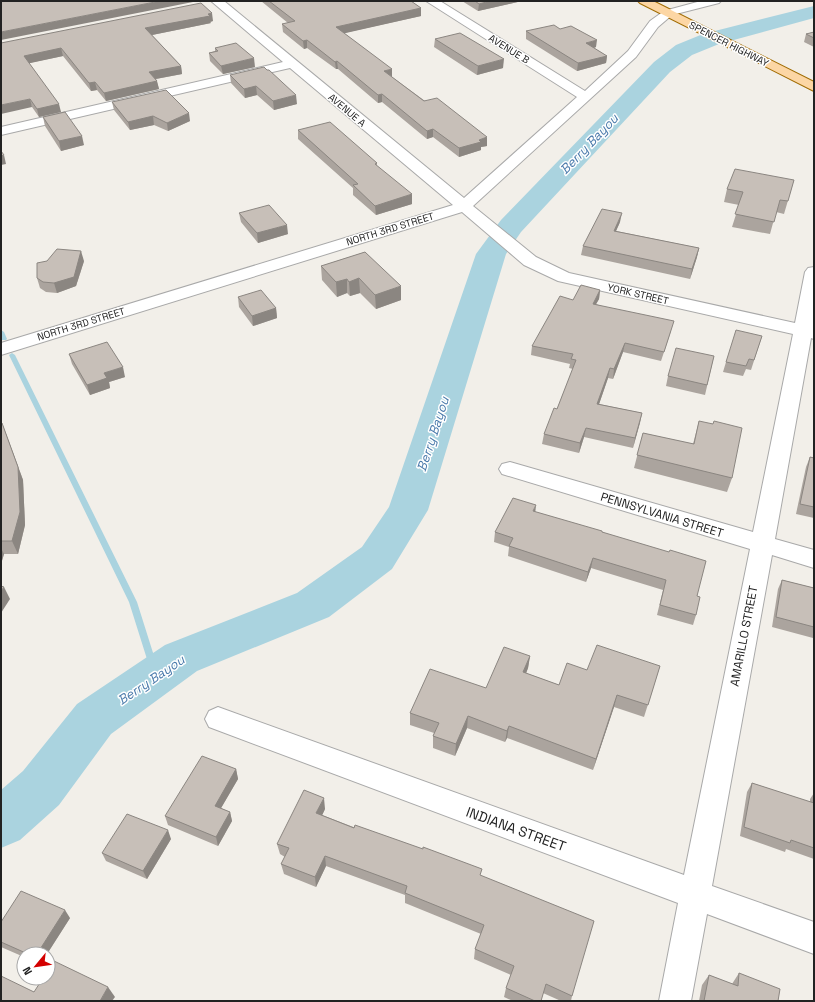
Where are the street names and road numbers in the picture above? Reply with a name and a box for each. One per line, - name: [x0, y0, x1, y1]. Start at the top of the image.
- street label: SPENCER HIGHWAY: [687, 18, 771, 70]
- street label: AVENUE B: [486, 31, 532, 67]
- street label: AVENUE A: [325, 90, 369, 130]
- street label: NORTH 3RD STREET: [344, 209, 436, 249]
- street label: YORK STREET: [606, 281, 670, 307]
- street label: NORTH 3RD STREET: [35, 304, 127, 344]
- street label: PENNSYLVANIA STREET: [599, 489, 725, 541]
- street label: AMARILLO STREET: [726, 584, 762, 688]
- street label: INDIANA STREET: [464, 803, 568, 855]

